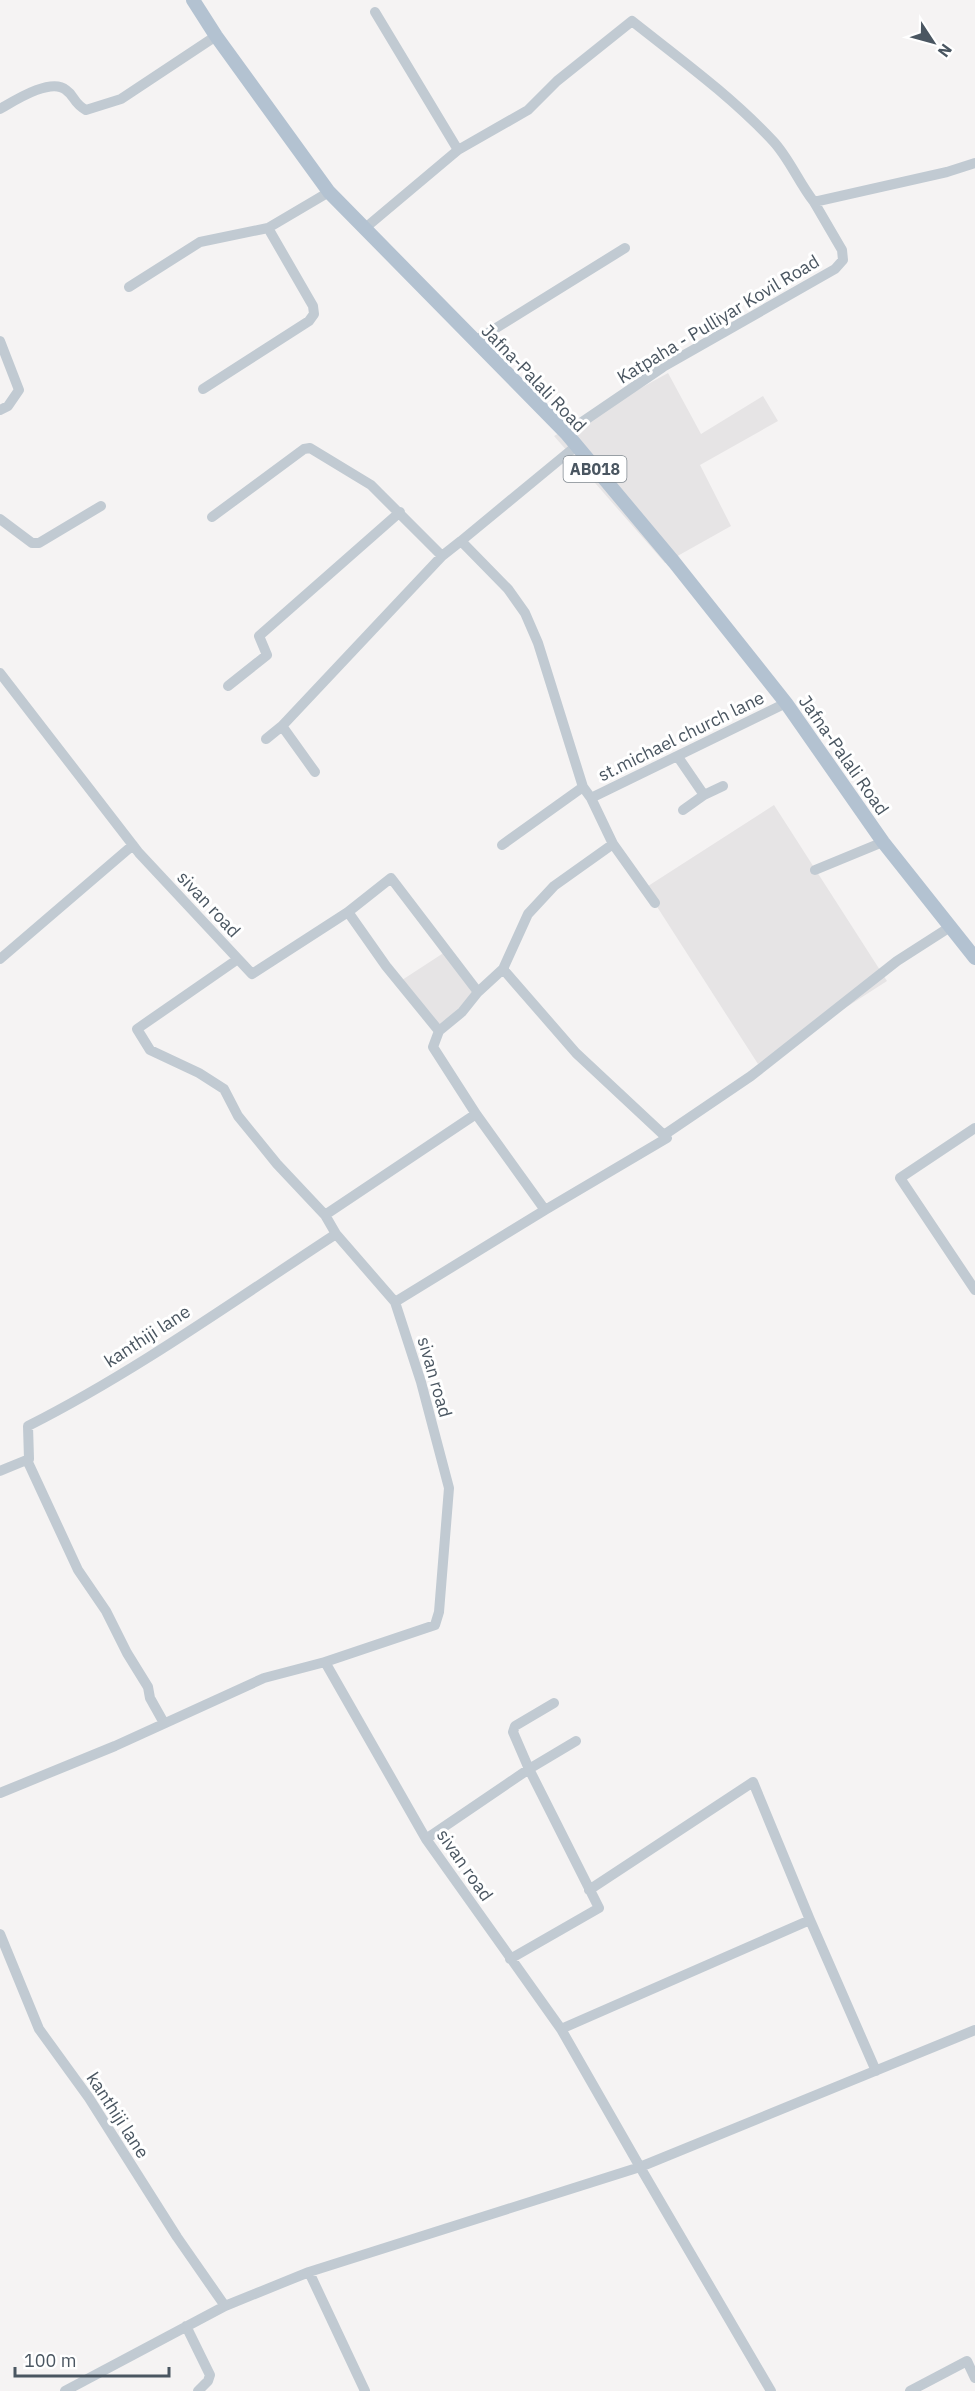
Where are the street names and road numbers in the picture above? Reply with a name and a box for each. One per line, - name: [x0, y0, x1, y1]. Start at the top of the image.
- street label: Katpaha - Pulliyar Kovil Road: [613, 249, 823, 389]
- street label: Jafna-Palali Road: [477, 319, 591, 437]
- road number: AB018: [564, 456, 626, 482]
- street label: st.michael church lane: [594, 686, 768, 786]
- street label: Jafna-Palali Road: [794, 690, 894, 820]
- street label: sivan road: [172, 866, 246, 942]
- street label: kanthiji lane: [100, 1300, 195, 1372]
- street label: sivan road: [413, 1334, 457, 1420]
- street label: sivan road: [432, 1825, 498, 1905]
- street label: kanthiji lane: [82, 2068, 154, 2163]

